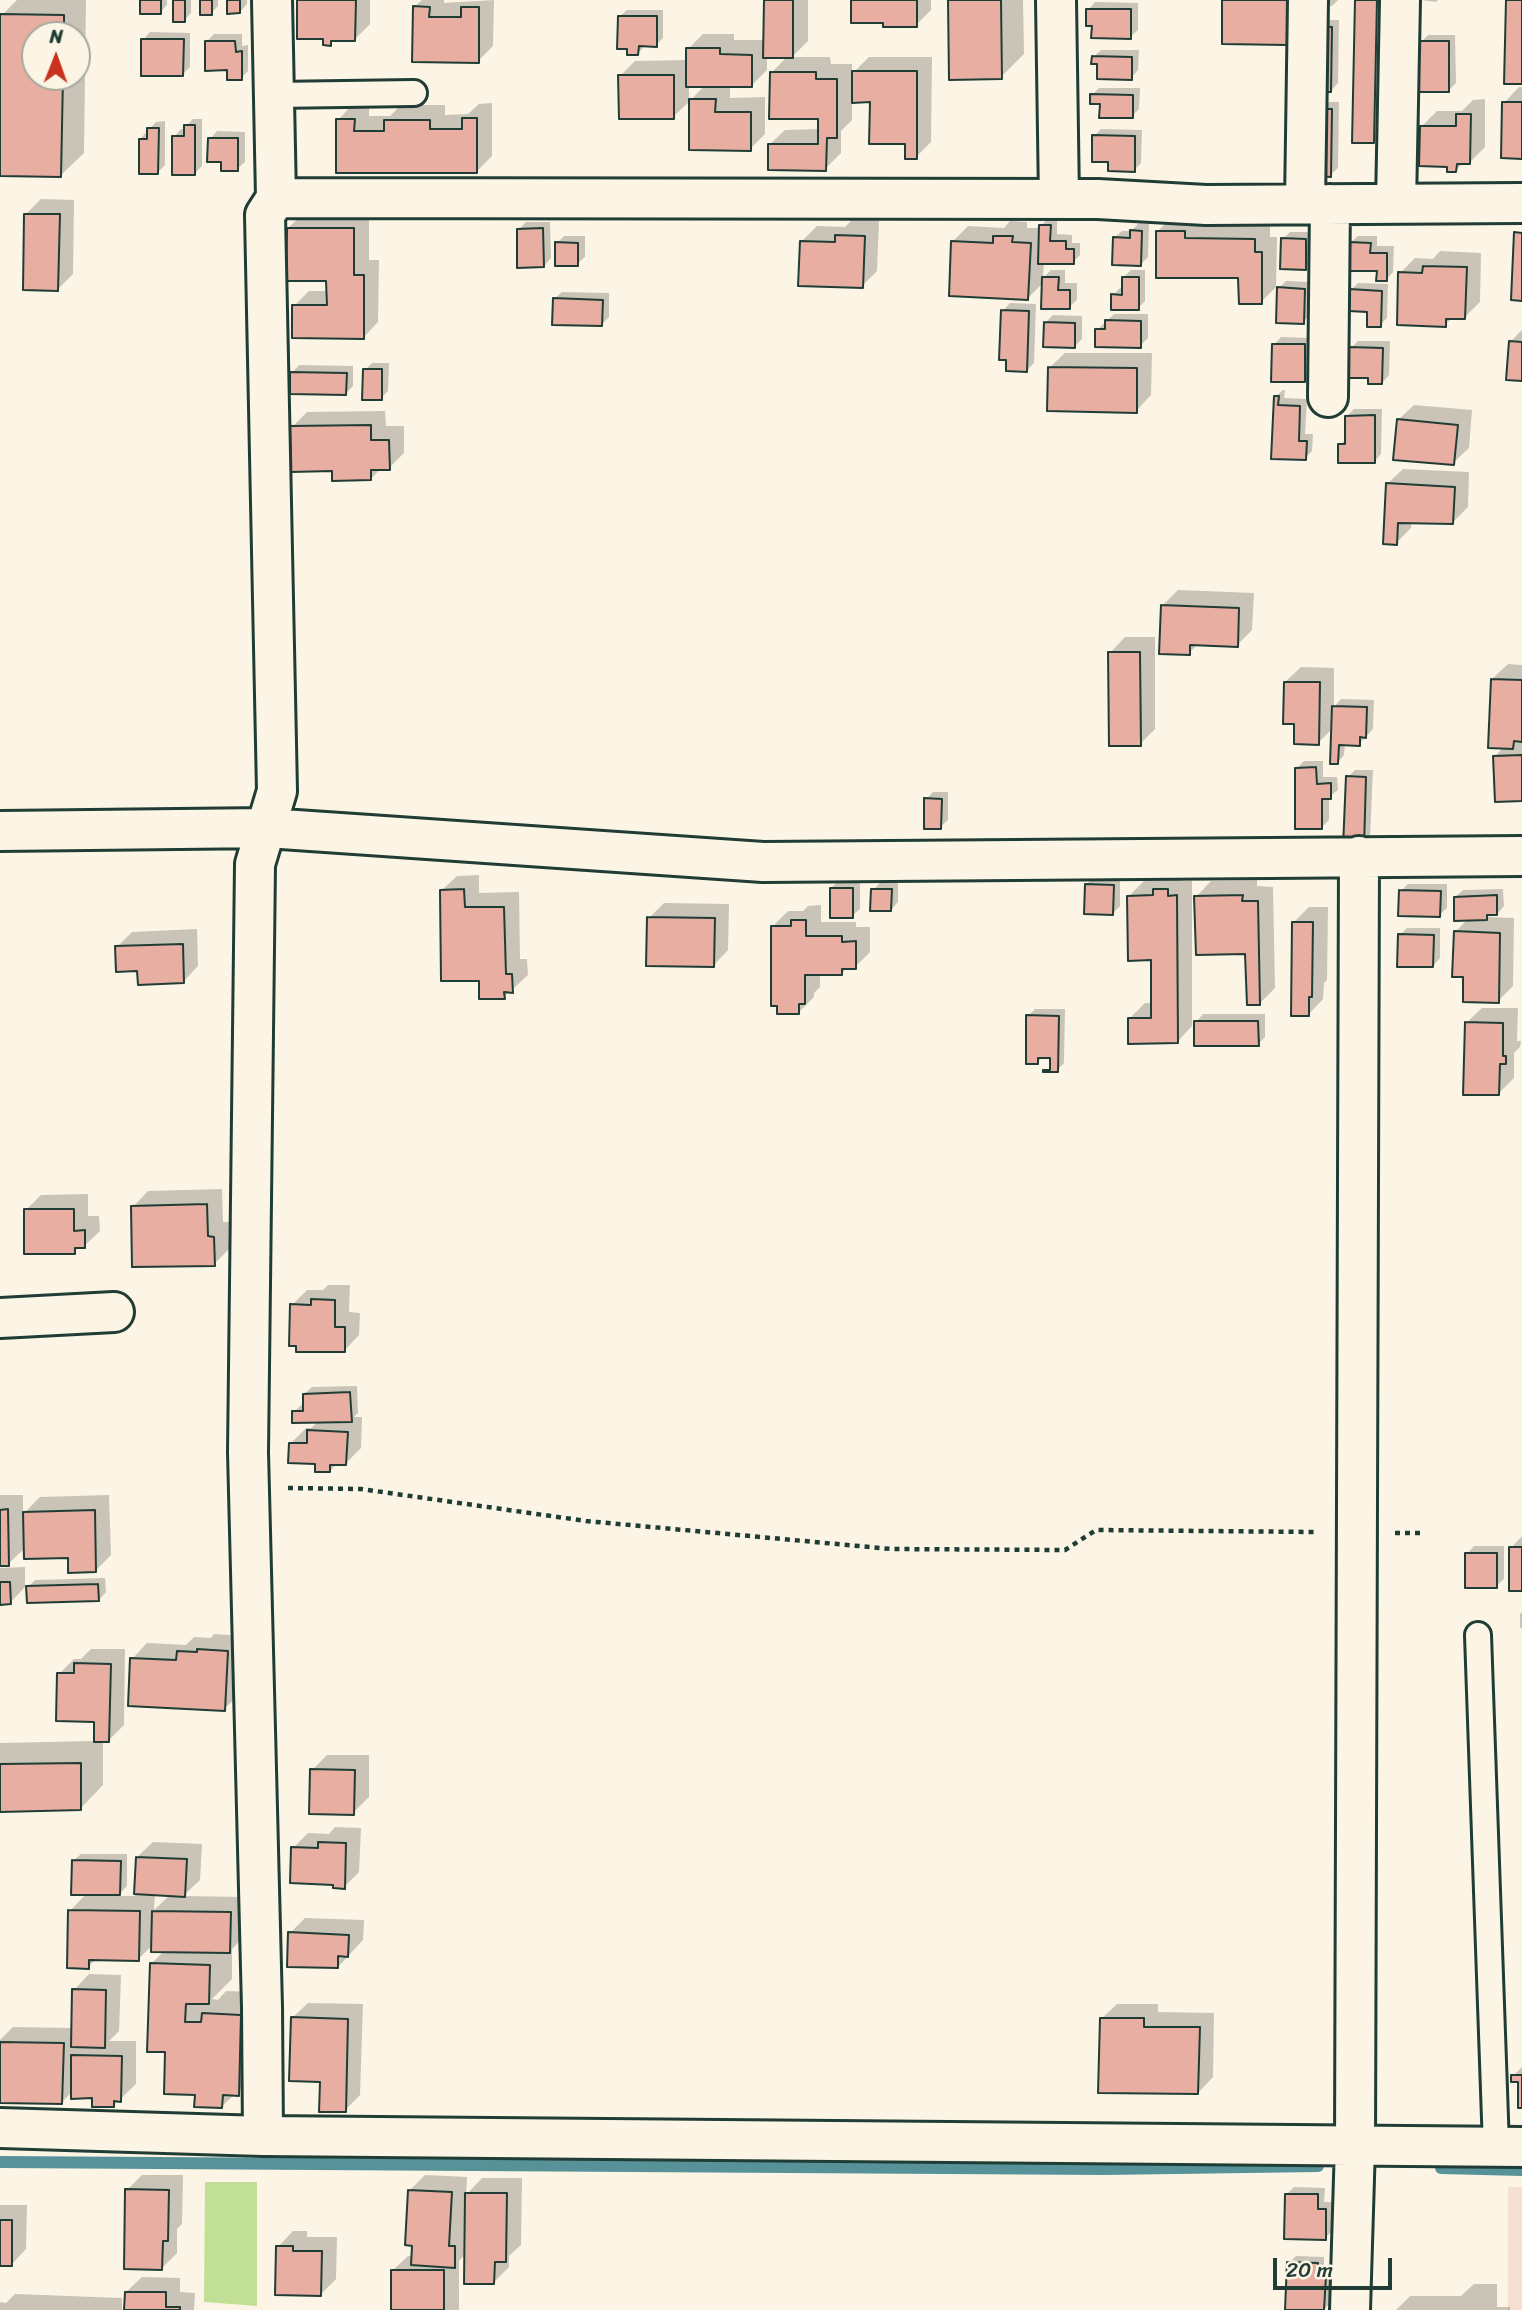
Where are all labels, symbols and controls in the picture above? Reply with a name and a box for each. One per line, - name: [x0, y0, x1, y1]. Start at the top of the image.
- text: N: [49, 20, 63, 53]
- north arrow: [21, 21, 91, 91]
- scale bar: [1277, 2244, 1396, 2288]
- text: 20 m: [1286, 2251, 1333, 2289]

